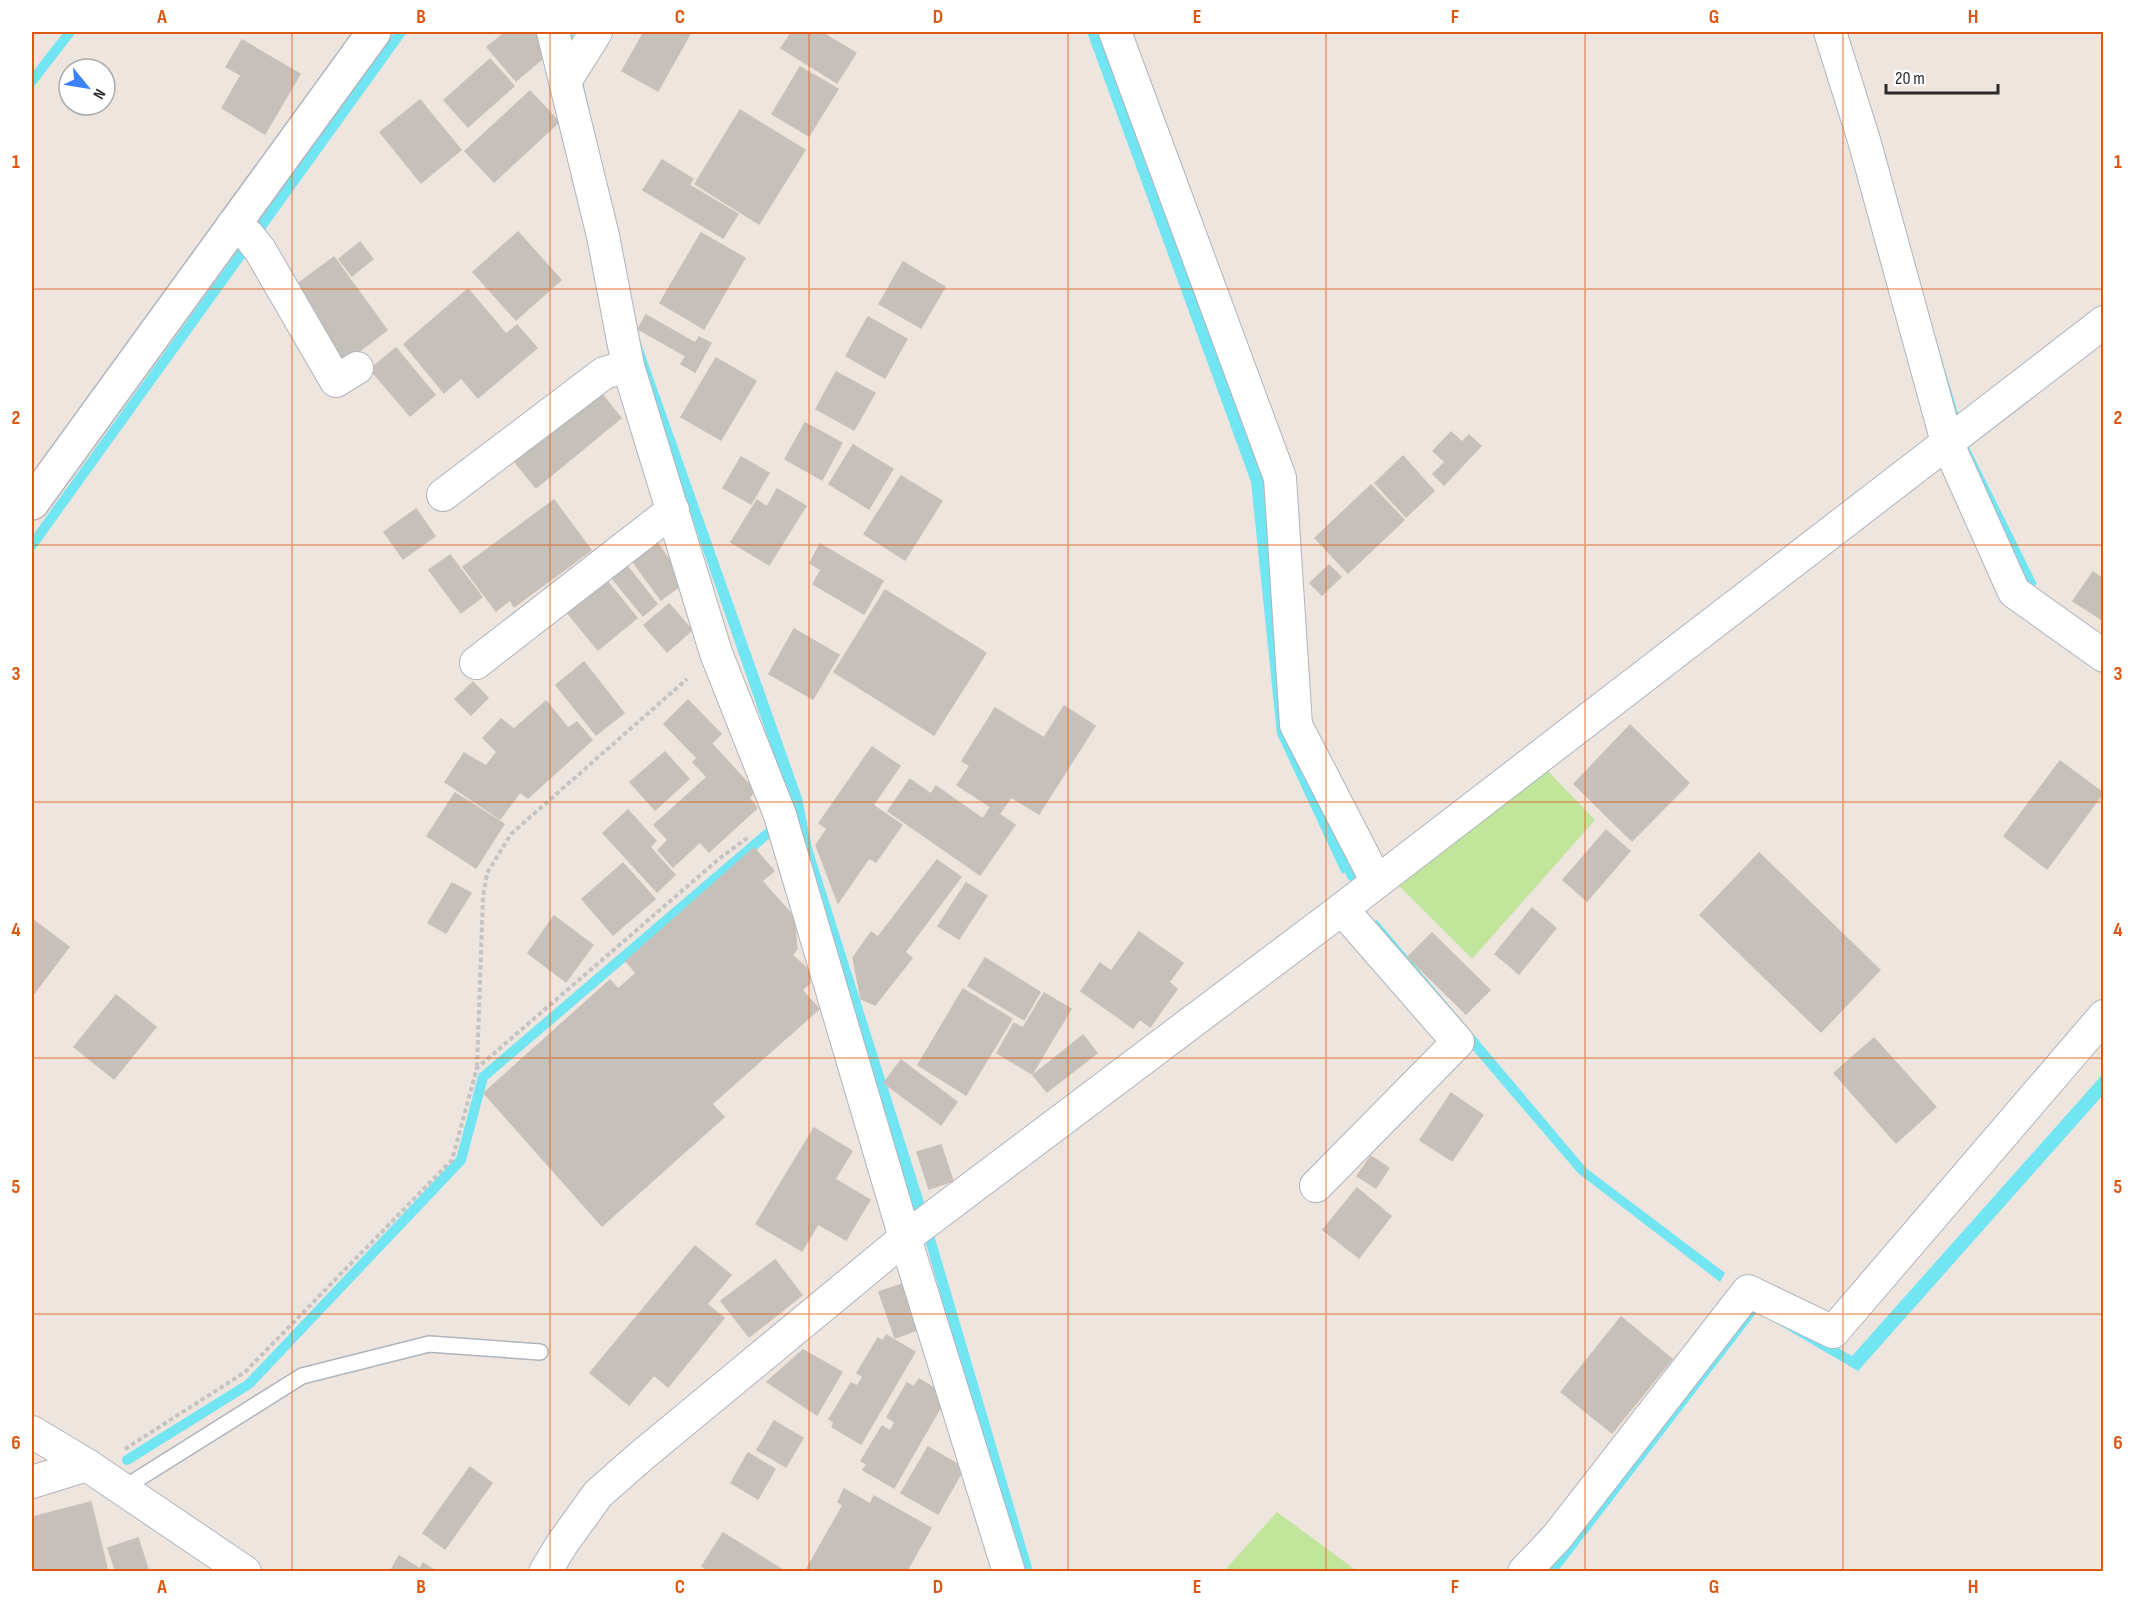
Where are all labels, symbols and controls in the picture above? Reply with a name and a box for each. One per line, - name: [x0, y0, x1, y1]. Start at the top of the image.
- text: A: [156, 5, 167, 29]
- text: B: [416, 5, 426, 29]
- text: C: [675, 5, 685, 29]
- text: D: [933, 5, 943, 29]
- text: E: [1193, 5, 1201, 29]
- text: F: [1451, 5, 1459, 29]
- text: G: [1709, 5, 1719, 29]
- text: H: [1968, 5, 1978, 29]
- north arrow: [57, 57, 117, 117]
- scale bar: [1886, 57, 1998, 95]
- text: 20 m: [1895, 68, 1925, 89]
- text: N: [88, 85, 109, 102]
- text: 1: [12, 150, 20, 174]
- text: 1: [2114, 150, 2122, 174]
- text: 2: [12, 406, 20, 430]
- text: 2: [2114, 406, 2122, 430]
- text: 3: [12, 662, 21, 686]
- text: 3: [2114, 662, 2123, 686]
- text: 4: [11, 918, 21, 942]
- text: 4: [2113, 918, 2123, 942]
- text: 5: [12, 1175, 21, 1199]
- text: 5: [2114, 1175, 2123, 1199]
- text: 6: [11, 1431, 21, 1455]
- text: 6: [2113, 1431, 2123, 1455]
- text: A: [156, 1575, 167, 1599]
- text: B: [416, 1575, 426, 1599]
- text: C: [675, 1575, 685, 1599]
- text: D: [933, 1575, 943, 1599]
- text: E: [1193, 1575, 1201, 1599]
- text: F: [1451, 1575, 1459, 1599]
- text: G: [1709, 1575, 1719, 1599]
- text: H: [1968, 1575, 1978, 1599]

